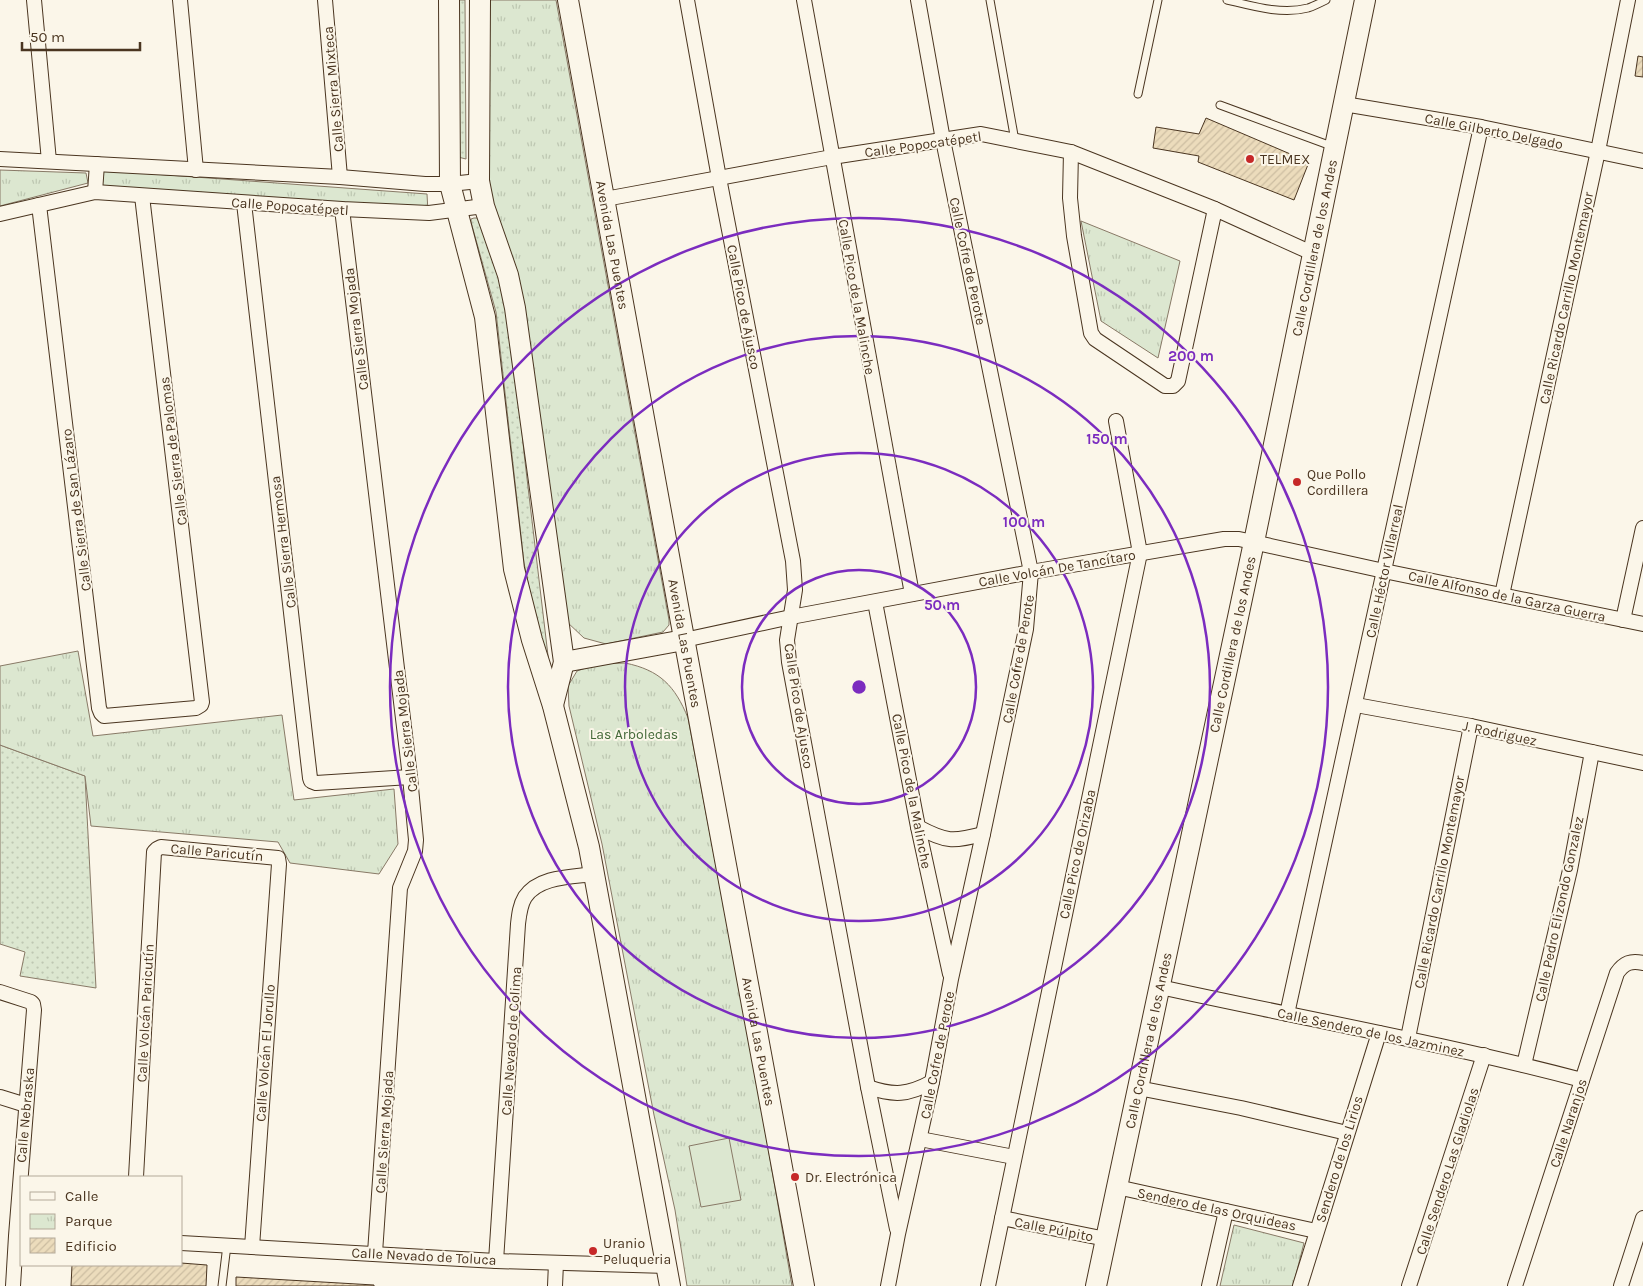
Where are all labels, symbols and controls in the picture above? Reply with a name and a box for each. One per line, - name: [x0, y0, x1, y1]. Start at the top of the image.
- scale bar: [22, 20, 140, 52]
- street label: Calle Sierra Mixteca: [320, 25, 347, 153]
- text: 50 m: [30, 28, 65, 46]
- street label: Calle Gilberto Delgado: [1423, 110, 1564, 153]
- street label: Calle Popocatépetl: [864, 128, 983, 161]
- place label: TELMEX: [1260, 151, 1310, 168]
- marker: TELMEX: [1244, 153, 1256, 165]
- street label: Calle Cordillera de los Andes: [1288, 158, 1341, 338]
- street label: Avenida Las Puentes: [592, 179, 632, 311]
- street label: Calle Ricardo Carrillo Montemayor: [1536, 190, 1598, 406]
- street label: Calle Popocatépetl: [231, 194, 349, 219]
- street label: Calle Cofre de Perote: [946, 196, 989, 327]
- street label: Calle Pico de la Malinche: [834, 218, 879, 376]
- street label: Calle Pico de Ajusco: [723, 243, 764, 371]
- street label: Calle Sierra Mojada: [341, 267, 372, 391]
- text: 200 m: [1168, 347, 1214, 365]
- street label: Calle Sierra de Palomas: [156, 376, 191, 526]
- street label: Calle Sierra de San Lázaro: [58, 428, 95, 592]
- text: 150 m: [1086, 430, 1128, 448]
- place label: Que Pollo Cordillera: [1307, 466, 1369, 499]
- street label: Calle Sierra Hermosa: [267, 475, 300, 609]
- marker: Que Pollo Cordillera: [1291, 476, 1303, 488]
- street label: Calle Héctor Villarreal: [1362, 503, 1407, 640]
- text: 100 m: [1003, 513, 1045, 531]
- street label: Calle Volcán De Tancítaro: [977, 546, 1137, 591]
- street label: Calle Cordillera de los Andes: [1206, 555, 1260, 734]
- street label: Calle Alfonso de la Garza Guerra: [1407, 567, 1607, 626]
- street label: Avenida Las Puentes: [664, 578, 705, 709]
- street label: Calle Cofre de Perote: [999, 594, 1038, 725]
- text: 50 m: [924, 596, 960, 614]
- street label: Calle Pico de Ajusco: [780, 642, 817, 770]
- street label: Calle Sierra Mojada: [390, 669, 421, 793]
- centre of rings: [850, 678, 868, 696]
- street label: Calle Pico de la Malinche: [888, 712, 935, 870]
- street label: J. Rodriguez: [1461, 717, 1539, 750]
- park label: Las Arboledas: [590, 726, 678, 743]
- street label: Calle Ricardo Carrillo Montemayor: [1410, 773, 1469, 990]
- street label: Calle Pico de Orizaba: [1055, 788, 1100, 921]
- street label: Calle Pedro Elizondo Gonzalez: [1532, 815, 1587, 1003]
- street label: Calle Paricutín: [170, 840, 264, 865]
- street label: Calle Volcán Paricutín: [133, 943, 158, 1083]
- street label: Calle Cordillera de los Andes: [1122, 951, 1176, 1130]
- street label: Calle Nevado de Colima: [498, 966, 525, 1116]
- street label: Avenida Las Puentes: [738, 976, 779, 1108]
- street label: Calle Volcán El Jorullo: [252, 984, 279, 1122]
- street label: Calle Cofre de Perote: [917, 990, 958, 1121]
- street label: Calle Sendero de los Jazminez: [1276, 1004, 1466, 1061]
- street label: Calle Nebraska: [13, 1067, 38, 1163]
- street label: Calle Sierra Mojada: [372, 1070, 397, 1194]
- street label: Calle Naranjos: [1546, 1077, 1591, 1170]
- street label: Calle Sendero Las Gladiolas: [1412, 1085, 1483, 1257]
- street label: Sendero de los Lirios: [1312, 1094, 1367, 1225]
- place label: Dr. Electrónica: [805, 1169, 897, 1186]
- marker: Dr. Electrónica: [789, 1171, 801, 1183]
- legend: [20, 1176, 182, 1266]
- street label: Sendero de las Orquideas: [1136, 1184, 1298, 1235]
- text: Calle: [65, 1187, 99, 1205]
- text: Parque: [65, 1212, 113, 1230]
- street label: Calle Púlpito: [1013, 1214, 1095, 1245]
- place label: Uranio Peluqueria: [603, 1235, 671, 1268]
- text: Edificio: [65, 1237, 117, 1255]
- street label: Calle Nevado de Toluca: [351, 1244, 497, 1269]
- marker: Uranio Peluqueria: [587, 1245, 599, 1257]

